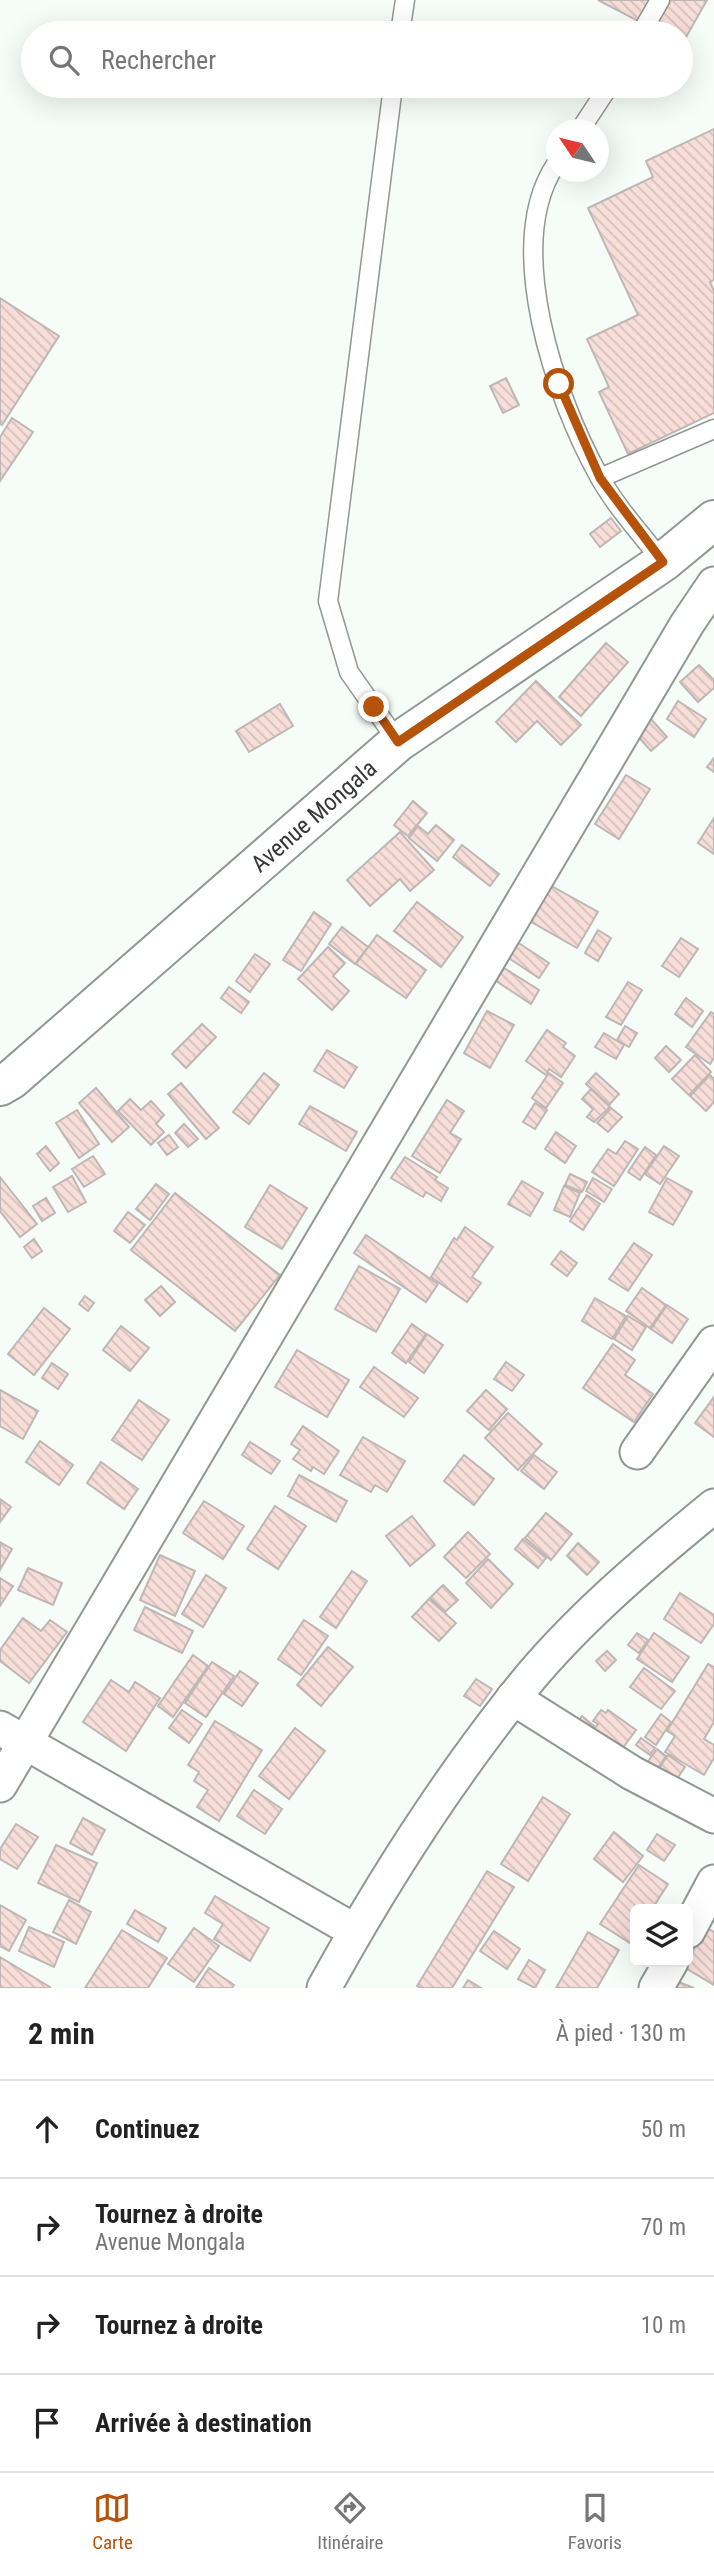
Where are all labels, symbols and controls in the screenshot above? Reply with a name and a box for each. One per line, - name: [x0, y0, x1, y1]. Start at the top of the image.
- search box: [21, 21, 693, 98]
- icon: search: [45, 41, 83, 79]
- text: Rechercher: [101, 45, 216, 75]
- north arrow: [546, 119, 609, 182]
- route start: [543, 368, 574, 399]
- route end: [358, 691, 389, 722]
- street label: Avenue Mongala: [246, 754, 382, 878]
- map controls: [630, 1904, 693, 1967]
- button: layers: [630, 1904, 693, 1967]
- text: 2 min: [28, 2016, 95, 2051]
- text: À pied · 130 m: [556, 2020, 686, 2047]
- icon: ahead: [28, 2110, 66, 2148]
- text: Continuez: [95, 2114, 200, 2144]
- text: 50 m: [641, 2116, 686, 2143]
- text: Tournez à droite: [95, 2199, 263, 2229]
- icon: right: [28, 2208, 66, 2246]
- text: 70 m: [641, 2214, 686, 2241]
- text: Avenue Mongala: [95, 2229, 245, 2256]
- icon: right: [28, 2306, 66, 2344]
- text: Tournez à droite: [95, 2310, 263, 2340]
- text: 10 m: [641, 2312, 686, 2339]
- icon: arrive: [28, 2404, 66, 2442]
- text: Arrivée à destination: [95, 2408, 312, 2438]
- tab: Carte: [92, 2489, 133, 2554]
- tab: Itinéraire: [317, 2489, 383, 2554]
- tab: Favoris: [568, 2489, 622, 2554]

